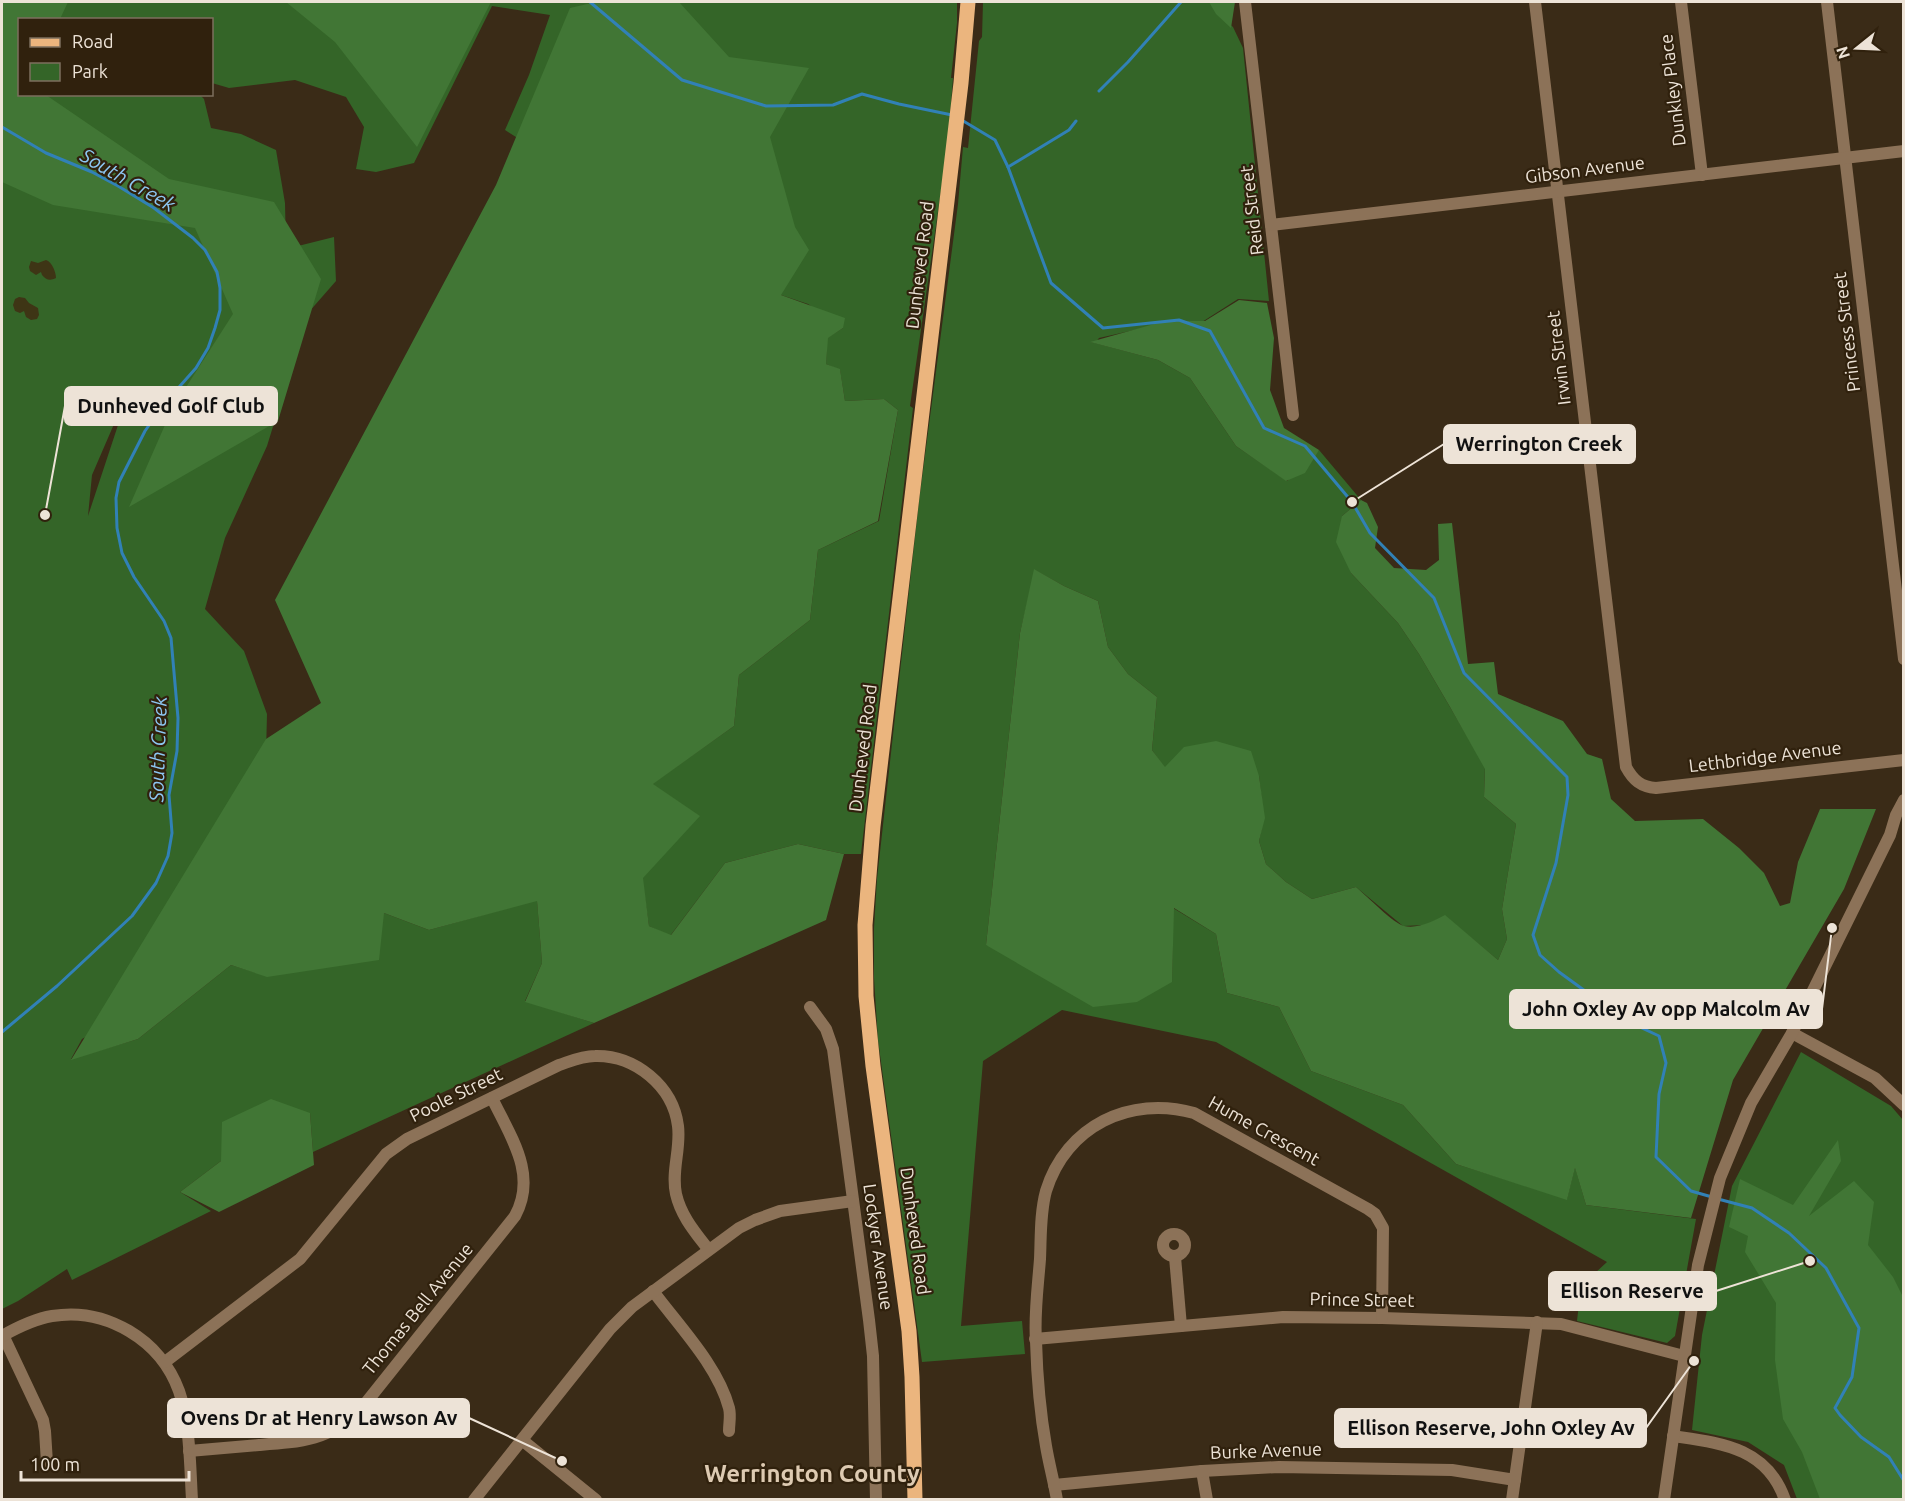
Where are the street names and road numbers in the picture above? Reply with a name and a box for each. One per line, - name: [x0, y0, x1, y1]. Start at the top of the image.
- street label: Dunkley Place: [1655, 33, 1689, 147]
- street label: Gibson Avenue: [1524, 152, 1646, 186]
- street label: Reid Street: [1236, 164, 1266, 256]
- street label: Dunheved Road: [901, 200, 937, 330]
- street label: Princess Street: [1829, 271, 1863, 393]
- street label: Irwin Street: [1542, 310, 1574, 406]
- street label: Dunheved Road: [844, 683, 880, 813]
- street label: Lethbridge Avenue: [1687, 737, 1842, 775]
- street label: Poole Street: [406, 1063, 505, 1125]
- street label: Hume Crescent: [1206, 1091, 1323, 1169]
- street label: Dunheved Road: [897, 1166, 935, 1296]
- street label: Lockyer Avenue: [860, 1182, 898, 1311]
- street label: Thomas Bell Avenue: [358, 1239, 476, 1378]
- street label: Prince Street: [1309, 1288, 1415, 1310]
- street label: Burke Avenue: [1210, 1438, 1322, 1462]

